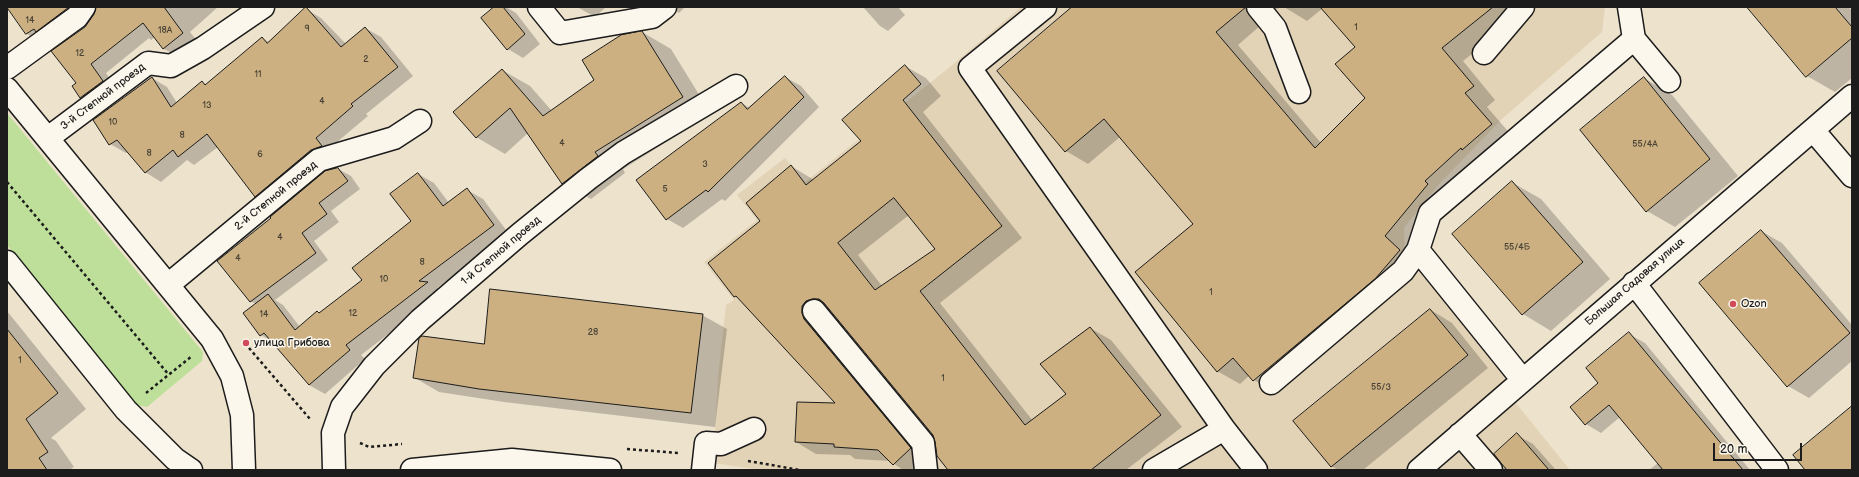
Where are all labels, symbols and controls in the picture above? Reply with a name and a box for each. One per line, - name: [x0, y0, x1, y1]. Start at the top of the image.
- house number: 14: [26, 16, 34, 26]
- house number: 1: [1354, 23, 1358, 33]
- house number: 9: [304, 24, 310, 34]
- house number: 18А: [158, 26, 172, 36]
- house number: 12: [76, 49, 84, 59]
- house number: 2: [363, 55, 369, 65]
- street label: 3-й Степной проезд: [58, 61, 148, 133]
- house number: 11: [255, 70, 261, 80]
- house number: 4: [319, 97, 325, 107]
- house number: 13: [202, 101, 212, 111]
- house number: 10: [109, 118, 117, 128]
- house number: 8: [179, 131, 185, 141]
- house number: 4: [559, 139, 565, 149]
- house number: 55/4А: [1632, 140, 1658, 150]
- house number: 8: [146, 149, 152, 159]
- house number: 6: [257, 150, 263, 160]
- street label: 2-й Степной проезд: [232, 159, 320, 233]
- house number: 3: [702, 160, 708, 170]
- house number: 5: [662, 185, 668, 195]
- street label: 1-й Степной проезд: [458, 214, 544, 288]
- house number: 4: [277, 233, 283, 243]
- street label: Большая Садовая улица: [1583, 235, 1687, 329]
- house number: 55/4Б: [1504, 243, 1530, 253]
- house number: 4: [235, 254, 241, 264]
- house number: 8: [419, 258, 425, 268]
- house number: 10: [380, 275, 388, 285]
- house number: 1: [1209, 288, 1213, 298]
- place label: Ozon: [1741, 297, 1767, 311]
- marker: Ozon: [1728, 299, 1738, 309]
- house number: 12: [349, 309, 357, 319]
- house number: 14: [260, 310, 268, 320]
- house number: 28: [588, 328, 598, 338]
- place label: улица Грибова: [254, 336, 330, 350]
- marker: улица Грибова: [241, 338, 251, 348]
- house number: 1: [18, 356, 22, 366]
- house number: 1: [941, 374, 945, 384]
- house number: 55/3: [1371, 383, 1391, 393]
- scale bar: [1715, 435, 1804, 461]
- text: 20 m: [1720, 442, 1747, 457]

